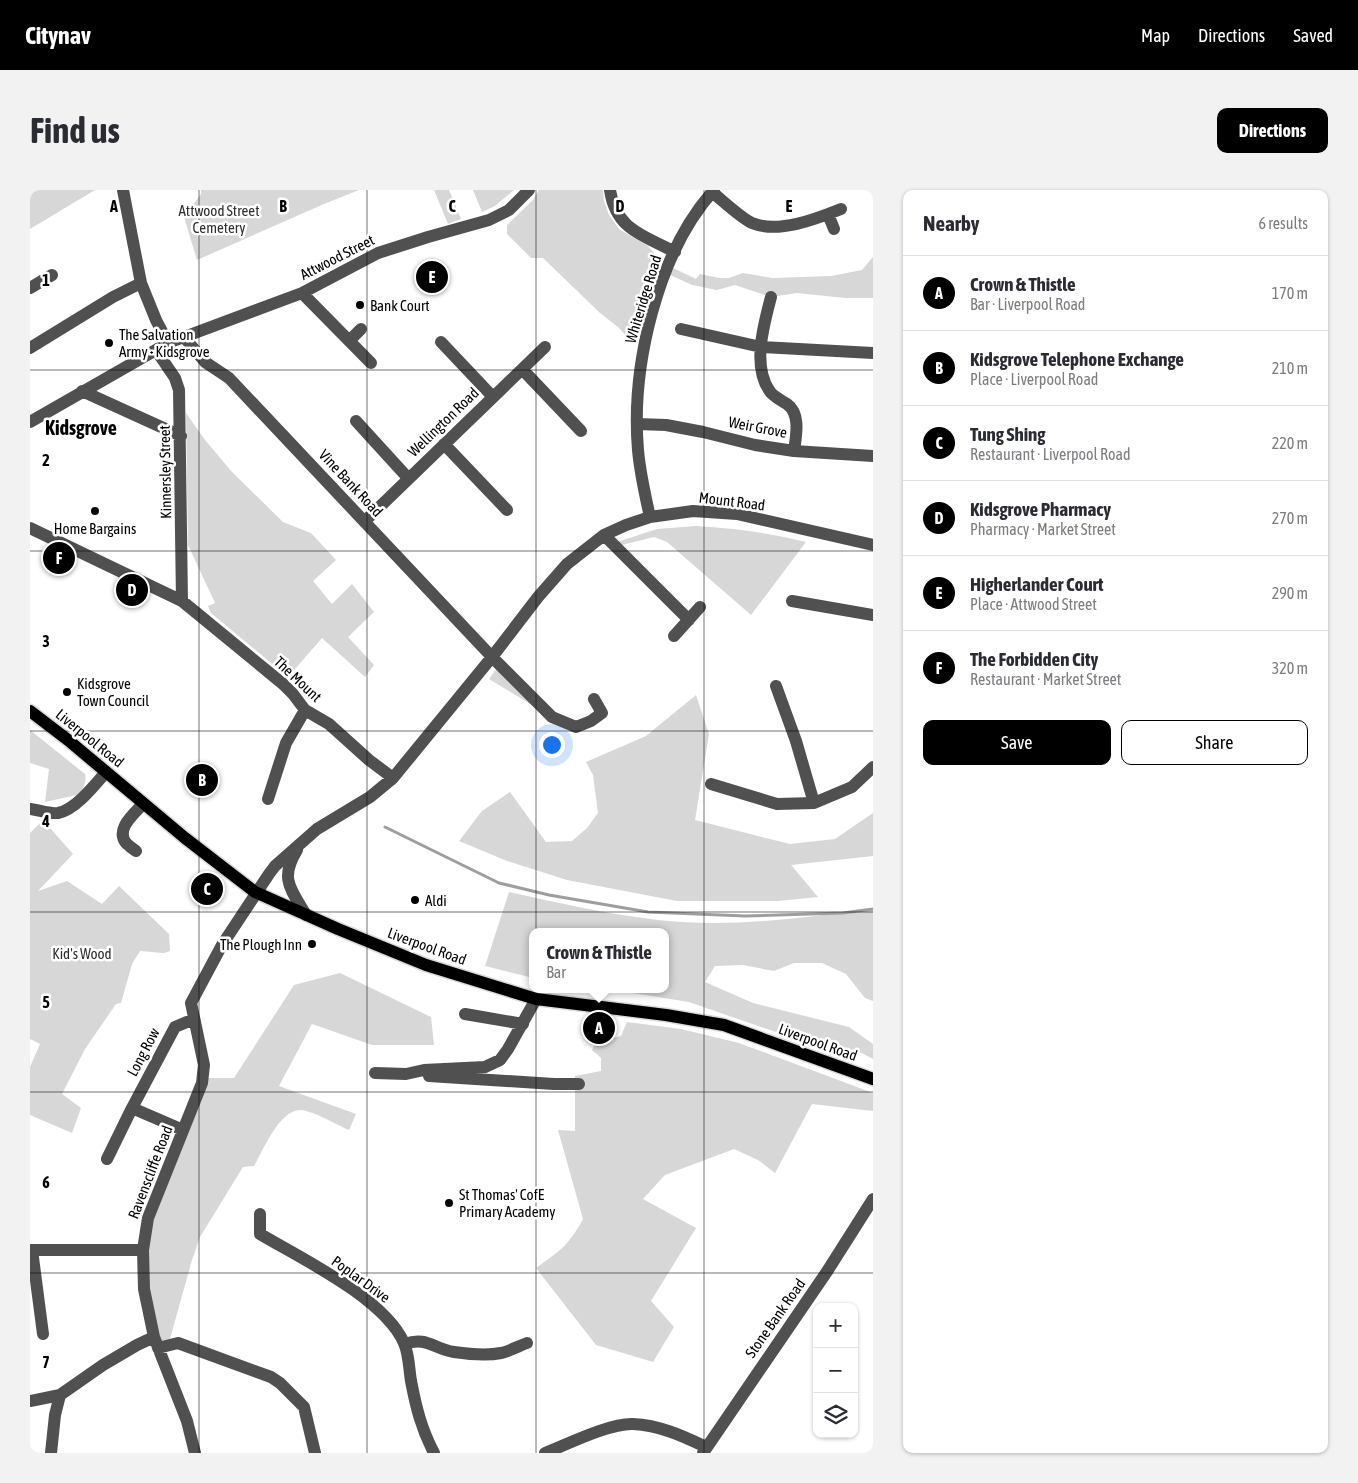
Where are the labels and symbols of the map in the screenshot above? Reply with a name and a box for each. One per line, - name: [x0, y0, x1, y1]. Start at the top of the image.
- text: A: [109, 197, 118, 215]
- text: B: [279, 197, 287, 215]
- text: C: [448, 197, 456, 215]
- text: D: [616, 197, 625, 215]
- text: E: [786, 197, 793, 215]
- park label: Attwood Street Cemetery: [179, 202, 259, 236]
- street label: Attwood Street: [297, 231, 377, 283]
- street label: Whiteridge Road: [622, 253, 664, 345]
- pin: E: [416, 258, 448, 296]
- text: 1: [42, 271, 50, 289]
- place label: Bank Court: [370, 297, 430, 314]
- marker: Bank Court: [354, 299, 366, 311]
- place label: The Salvation Army - Kidsgrove: [119, 326, 210, 360]
- marker: The Salvation Army - Kidsgrove: [103, 337, 115, 349]
- street label: Wellington Road: [404, 384, 482, 460]
- street label: Weir Grove: [727, 413, 789, 441]
- district label: Kidsgrove: [45, 416, 117, 439]
- street label: Kinnersley Street: [156, 425, 174, 519]
- street label: Vine Bank Road: [316, 446, 386, 520]
- text: 2: [42, 451, 50, 469]
- street label: Mount Road: [698, 489, 766, 513]
- marker: Home Bargains: [89, 505, 101, 517]
- place label: Home Bargains: [54, 520, 136, 537]
- pin: F: [43, 539, 75, 577]
- pin: D: [116, 571, 148, 609]
- text: 3: [42, 632, 50, 650]
- street label: The Mount: [271, 653, 325, 705]
- place label: Kidsgrove Town Council: [77, 675, 149, 709]
- marker: Kidsgrove Town Council: [61, 686, 73, 698]
- street label: Liverpool Road: [53, 705, 127, 771]
- your location: [539, 732, 565, 758]
- pin: B: [186, 761, 218, 799]
- text: 4: [41, 812, 50, 830]
- pin: C: [191, 870, 223, 908]
- place label: Aldi: [425, 892, 447, 909]
- marker: Aldi: [409, 894, 421, 906]
- street label: Liverpool Road: [385, 924, 469, 968]
- place label: The Plough Inn: [220, 936, 302, 953]
- marker: The Plough Inn: [306, 938, 318, 950]
- park label: Kid's Wood: [52, 945, 112, 962]
- text: 5: [42, 993, 50, 1011]
- pin: A: [583, 1009, 615, 1047]
- street label: Liverpool Road: [776, 1020, 860, 1064]
- street label: Long Row: [123, 1025, 163, 1079]
- street label: Ravenscliffe Road: [124, 1123, 176, 1221]
- text: 6: [42, 1173, 50, 1191]
- place label: St Thomas' CofE Primary Academy: [459, 1186, 555, 1220]
- marker: St Thomas' CofE Primary Academy: [443, 1197, 455, 1209]
- street label: Poplar Drive: [329, 1252, 394, 1306]
- street label: Stone Bank Road: [742, 1275, 808, 1361]
- text: 7: [42, 1353, 50, 1371]

